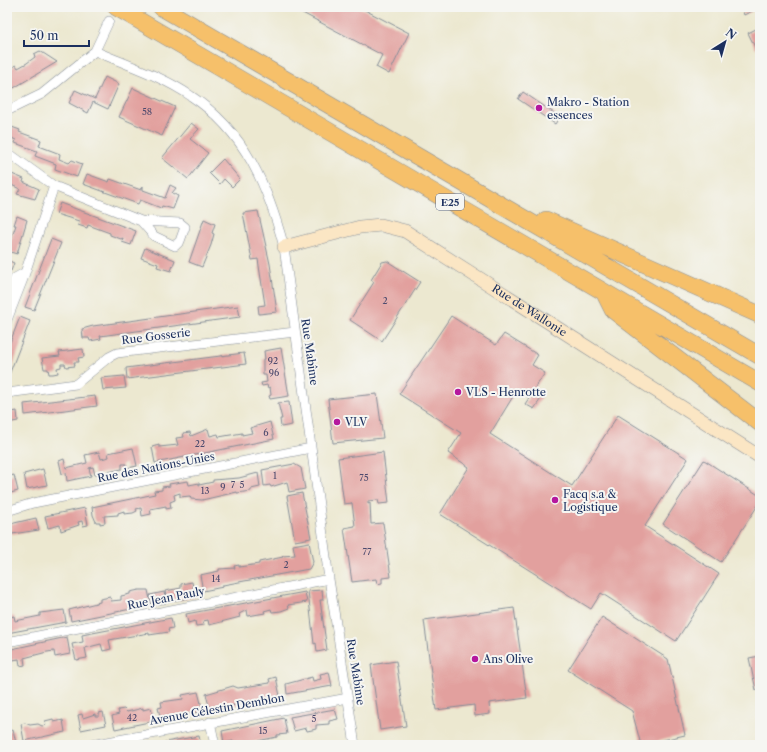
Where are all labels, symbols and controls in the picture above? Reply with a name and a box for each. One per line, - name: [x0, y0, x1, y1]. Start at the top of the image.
- scale bar: [24, 22, 89, 48]
- north arrow: [705, 22, 745, 62]
- text: N: [723, 26, 739, 43]
- text: 50 m: [30, 28, 59, 43]
- place label: Makro - Station essences: [547, 95, 630, 122]
- marker: Makro - Station essences: [534, 103, 544, 113]
- house number: 58: [142, 106, 152, 117]
- road number: E25: [436, 194, 464, 210]
- street label: Rue de Wallonie: [489, 281, 570, 339]
- house number: 2: [382, 295, 388, 306]
- street label: Rue Mabîme: [298, 318, 322, 386]
- street label: Rue Gosserie: [121, 325, 191, 347]
- house number: 92: [268, 355, 278, 366]
- house number: 96: [269, 367, 279, 378]
- place label: VLS - Henrotte: [465, 385, 546, 399]
- marker: VLS - Henrotte: [453, 387, 463, 397]
- place label: VLV: [344, 415, 368, 429]
- marker: VLV: [332, 417, 342, 427]
- house number: 6: [263, 427, 269, 438]
- house number: 22: [195, 438, 205, 449]
- street label: Rue des Nations-Unies: [96, 449, 216, 485]
- house number: 1: [273, 470, 277, 481]
- house number: 75: [359, 472, 369, 483]
- house number: 7: [231, 479, 236, 490]
- house number: 5: [240, 479, 245, 490]
- house number: 9: [220, 481, 226, 492]
- house number: 13: [201, 485, 209, 496]
- place label: Facq s.a & Logistique: [563, 487, 618, 514]
- marker: Facq s.a & Logistique: [550, 495, 560, 505]
- house number: 77: [363, 546, 372, 557]
- house number: 2: [283, 559, 289, 570]
- house number: 14: [212, 573, 221, 584]
- street label: Rue Jean Pauly: [126, 583, 207, 612]
- street label: Rue Mabîme: [344, 638, 368, 706]
- place label: Ans Olive: [482, 652, 533, 666]
- marker: Ans Olive: [470, 654, 480, 664]
- street label: Avenue Célestin Demblon: [147, 690, 286, 728]
- house number: 42: [127, 712, 137, 723]
- house number: 5: [312, 713, 317, 724]
- house number: 15: [259, 725, 267, 736]

